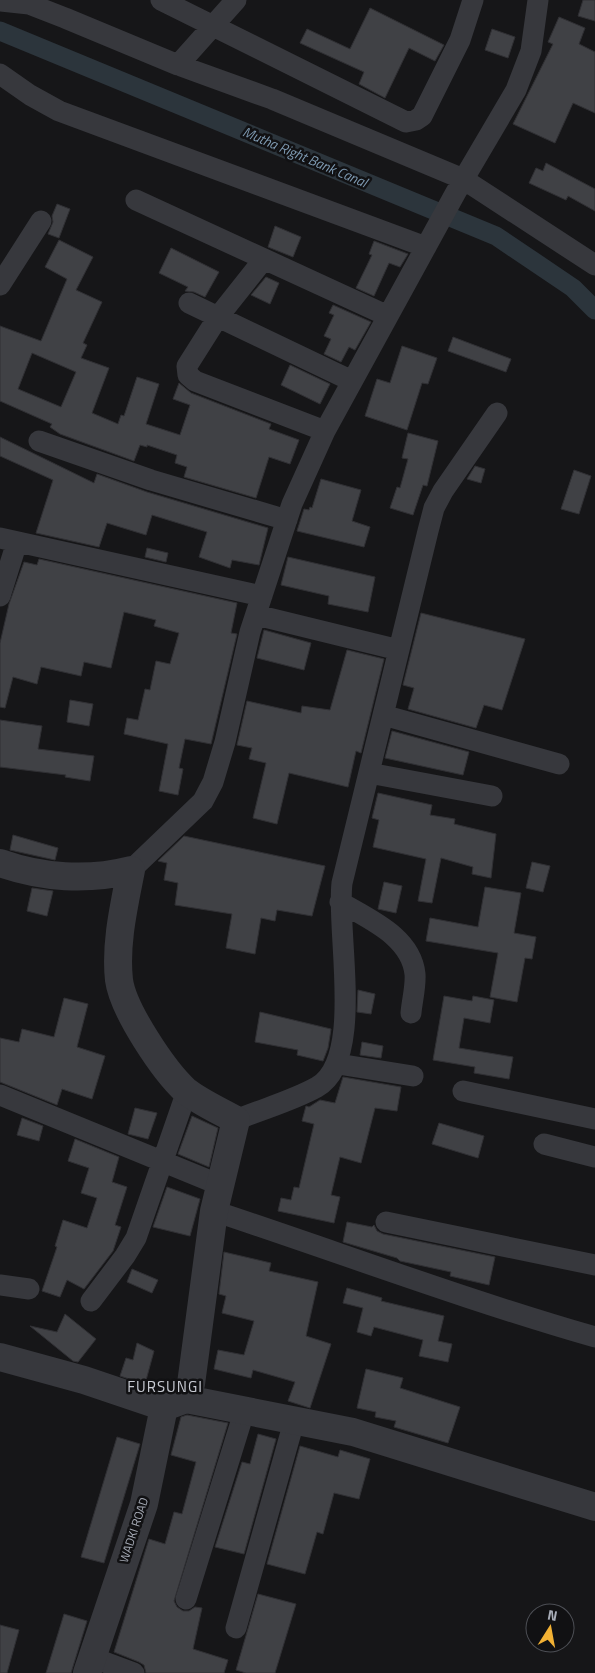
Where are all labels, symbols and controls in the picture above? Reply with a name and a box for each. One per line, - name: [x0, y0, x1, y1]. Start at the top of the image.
- water label: Mutha Right Bank Canal: [240, 121, 373, 193]
- district label: FURSUNGI: [127, 1375, 203, 1398]
- street label: WADKI ROAD: [114, 1494, 153, 1565]
- north arrow: [525, 1603, 575, 1653]
- text: N: [546, 1604, 559, 1626]

